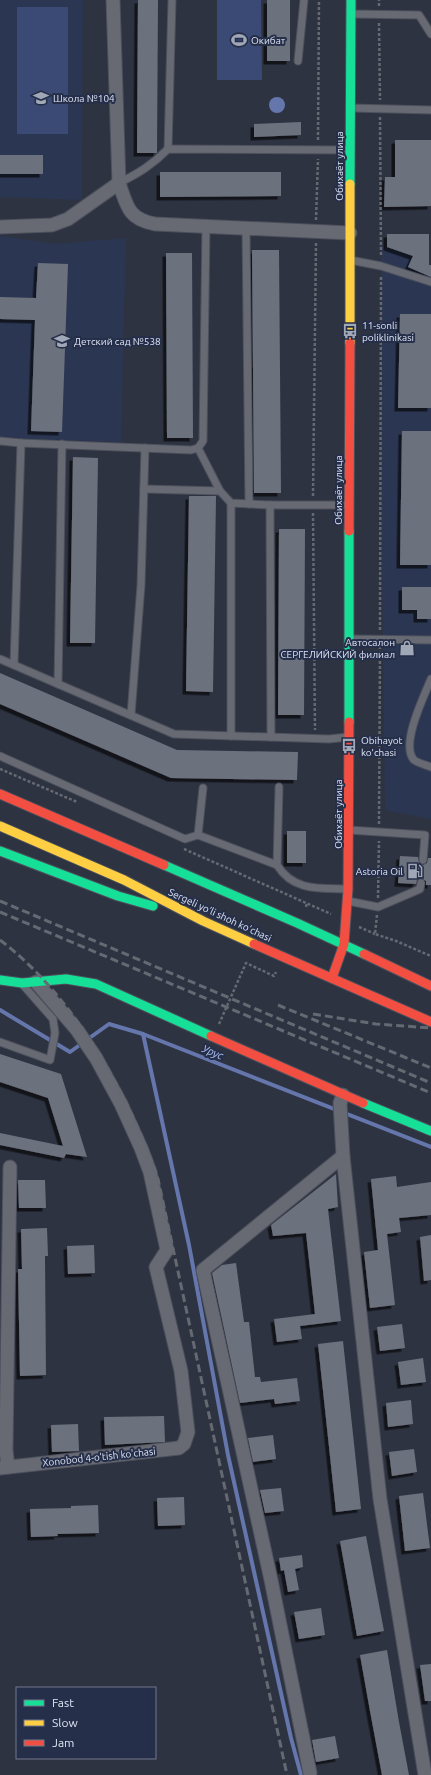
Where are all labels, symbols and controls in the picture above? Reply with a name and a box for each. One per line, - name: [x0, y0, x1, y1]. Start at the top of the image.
- sports icon: Окибат: [230, 31, 248, 49]
- place label: Окибат: [251, 35, 286, 46]
- school or university icon: Школа №104: [32, 89, 50, 107]
- place label: Школа №104: [53, 93, 115, 104]
- street label: Обихаёт улица: [334, 131, 345, 201]
- place label: 11-sonli poliklinikasi: [362, 320, 414, 343]
- bus stop icon: 11-sonli poliklinikasi: [341, 322, 359, 340]
- school or university icon: Детский сад №538: [53, 332, 71, 350]
- place label: Детский сад №538: [74, 336, 161, 347]
- street label: Обихаёт улица: [333, 455, 344, 525]
- place label: Автосалон СЕРГЕЛИЙСКИЙ филиал: [280, 637, 395, 660]
- shop icon: Автосалон СЕРГЕЛИЙСКИЙ филиал: [398, 639, 416, 657]
- place label: Obihayot ko'chasi: [361, 735, 403, 758]
- bus stop icon: Obihayot ko'chasi: [340, 737, 358, 755]
- street label: Обихаёт улица: [333, 779, 344, 849]
- fuel station icon: Astoria Oil: [406, 862, 424, 880]
- place label: Astoria Oil: [356, 866, 403, 877]
- street label: Sergeli yo‘li shoh ko‘chasi: [167, 886, 273, 944]
- water label: Урус: [200, 1042, 226, 1062]
- street label: Xonobod 4-o'tish ko'chasi: [42, 1446, 156, 1468]
- legend: [16, 1687, 156, 1759]
- text: Fast: [52, 1696, 74, 1709]
- text: Slow: [52, 1716, 78, 1729]
- text: Jam: [52, 1736, 74, 1749]

